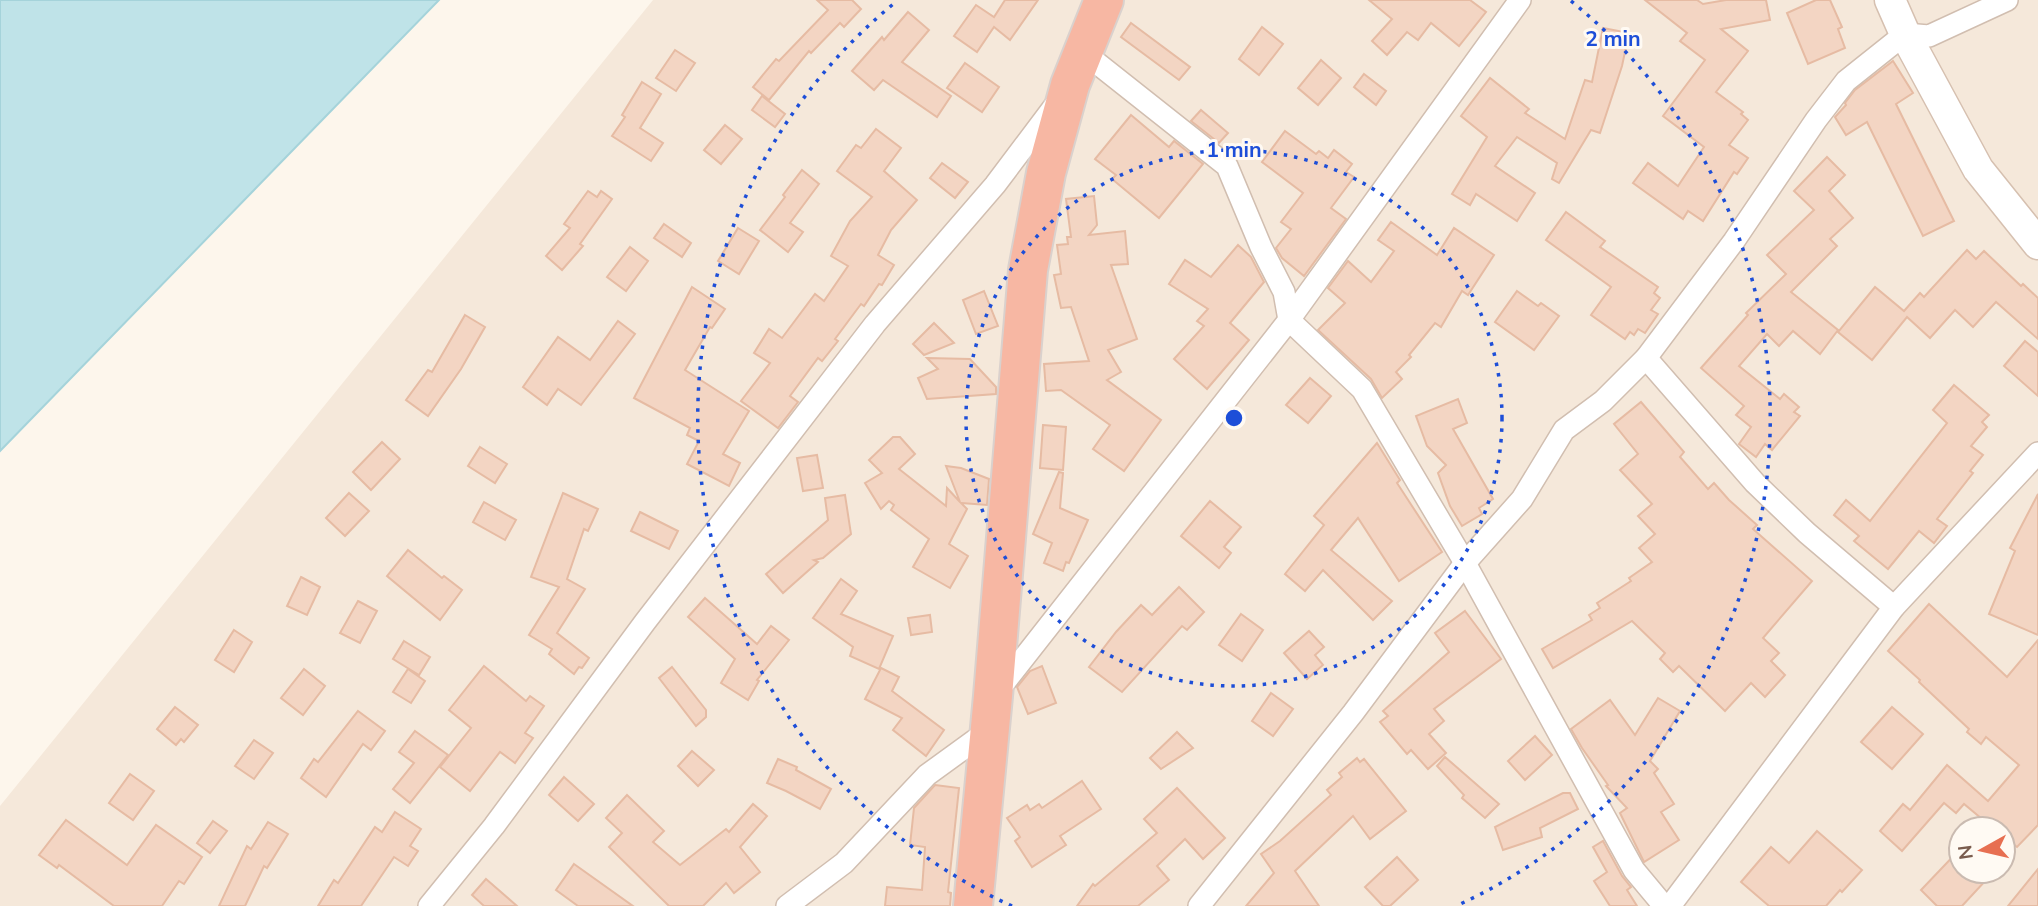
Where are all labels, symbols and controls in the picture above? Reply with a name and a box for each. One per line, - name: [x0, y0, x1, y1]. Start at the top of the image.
- text: 2 min: [1585, 25, 1641, 51]
- text: 1 min: [1206, 136, 1262, 162]
- centre of rings: [1222, 406, 1246, 430]
- north arrow: [1947, 815, 2017, 885]
- text: N: [1952, 844, 1978, 861]

